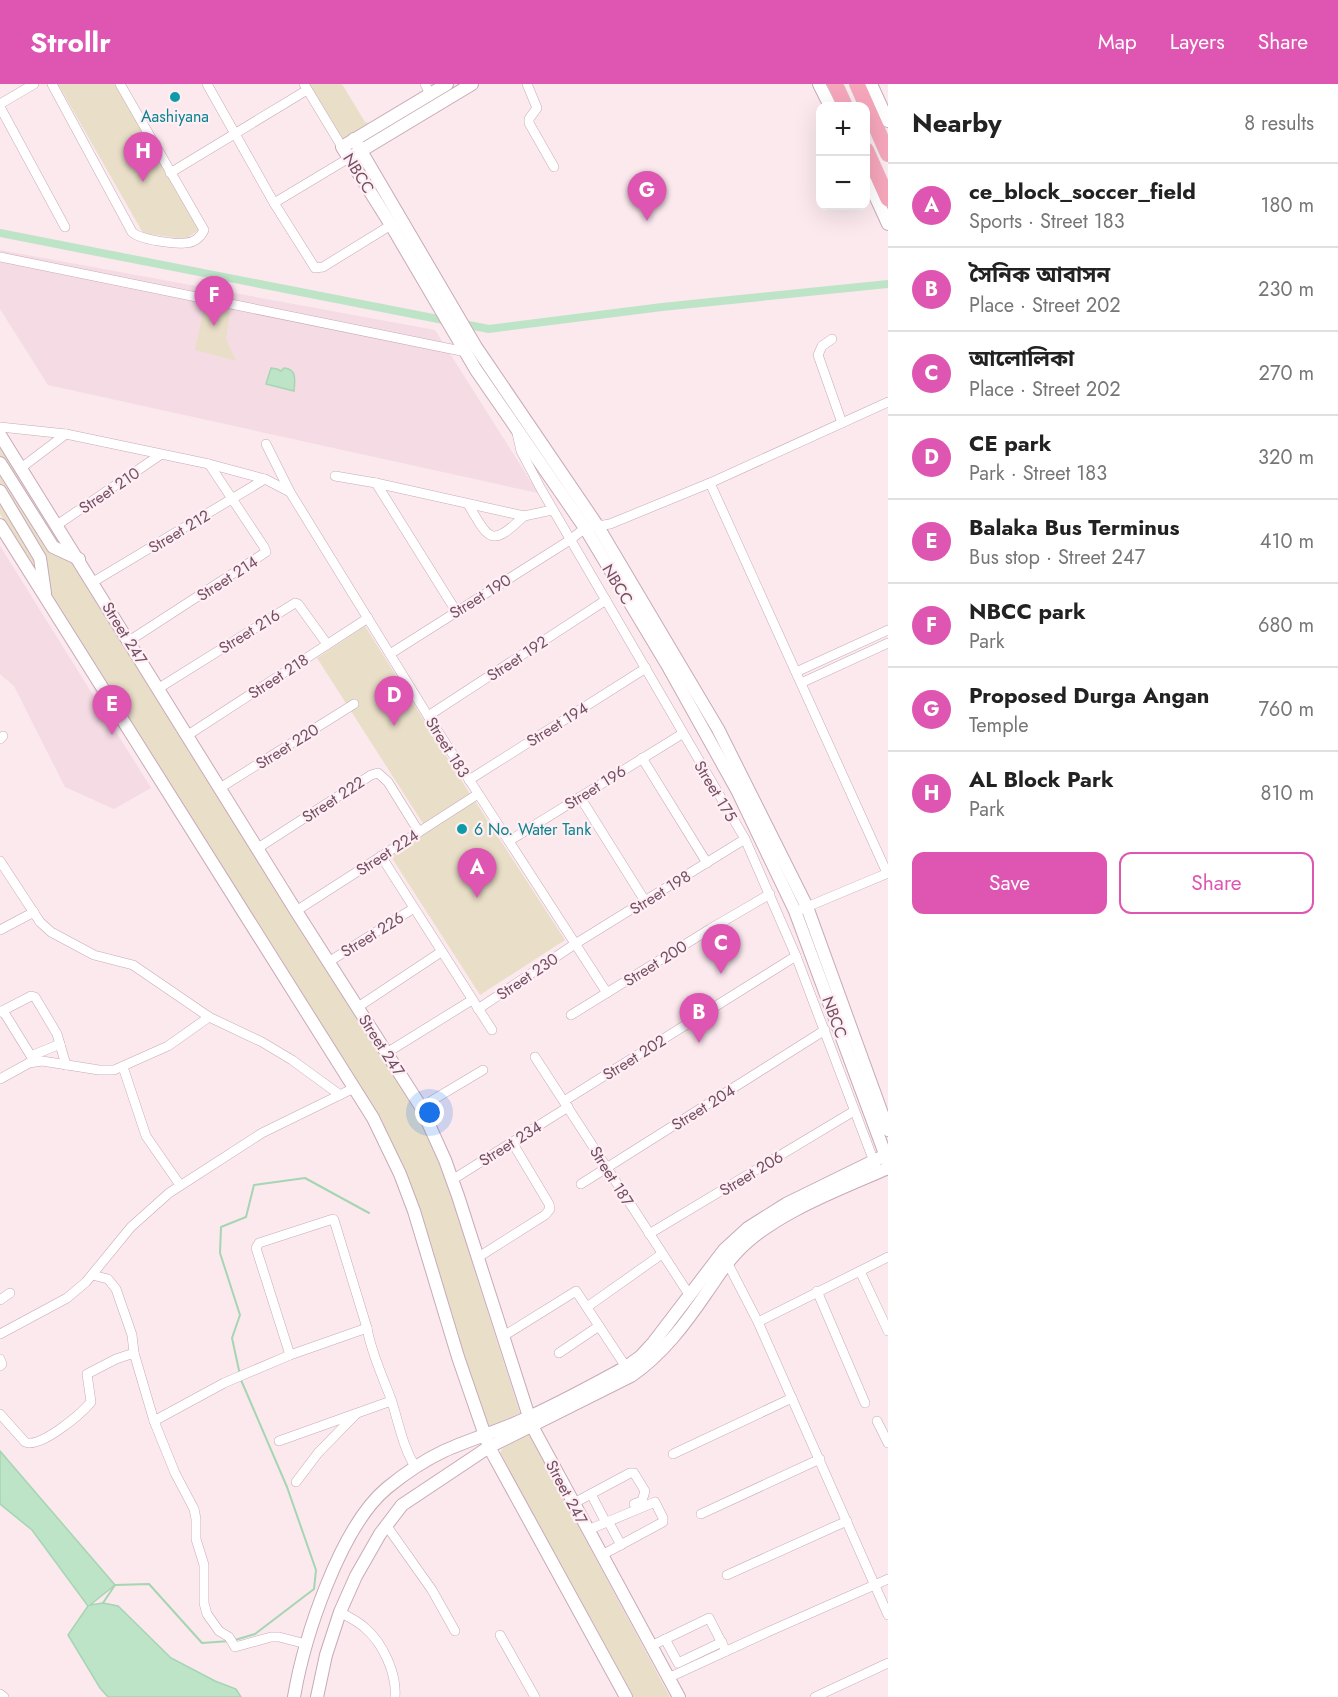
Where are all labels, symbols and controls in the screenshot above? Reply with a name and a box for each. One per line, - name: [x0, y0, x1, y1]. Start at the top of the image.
- text: Strollr: [30, 22, 111, 63]
- text: Map: [1098, 27, 1137, 57]
- text: Layers: [1170, 27, 1225, 57]
- text: Share: [1258, 27, 1308, 57]
- marker: Aashiyana: [168, 90, 182, 104]
- map controls: [816, 102, 870, 210]
- button: +: [816, 102, 870, 156]
- text: Nearby: [912, 104, 1001, 142]
- place label: Aashiyana: [141, 105, 209, 128]
- text: 8 results: [1244, 109, 1314, 138]
- pin: H: [124, 132, 162, 182]
- street label: NBCC: [337, 149, 380, 198]
- button: −: [816, 156, 870, 210]
- pin: G: [628, 172, 666, 221]
- text: ce_block_soccer_field: [969, 175, 1196, 207]
- text: A: [924, 191, 939, 220]
- text: 180 m: [1260, 191, 1314, 220]
- text: Sports · Street 183: [969, 207, 1125, 236]
- text: সৈনিক আবাসন: [969, 258, 1110, 290]
- text: B: [925, 275, 938, 304]
- text: 230 m: [1258, 275, 1314, 304]
- pin: F: [194, 276, 234, 326]
- text: Place · Street 202: [969, 291, 1121, 320]
- text: আলোলিকা: [969, 342, 1074, 374]
- text: C: [924, 359, 939, 388]
- text: 270 m: [1259, 359, 1314, 388]
- text: Place · Street 202: [969, 375, 1121, 404]
- text: CE park: [969, 427, 1051, 459]
- text: D: [924, 443, 939, 472]
- text: 320 m: [1258, 443, 1314, 472]
- text: Park · Street 183: [969, 459, 1107, 488]
- street label: Street 210: [74, 462, 144, 519]
- street label: Street 212: [144, 504, 214, 559]
- text: Balaka Bus Terminus: [969, 511, 1180, 543]
- text: E: [925, 527, 938, 556]
- text: 410 m: [1260, 527, 1314, 556]
- text: Bus stop · Street 247: [969, 543, 1145, 572]
- street label: Street 214: [192, 550, 262, 607]
- street label: NBCC: [597, 560, 639, 609]
- street label: Street 190: [445, 568, 516, 624]
- text: NBCC park: [969, 595, 1086, 627]
- street label: Street 247: [96, 598, 153, 669]
- street label: Street 216: [214, 604, 284, 659]
- text: F: [926, 611, 937, 640]
- text: 680 m: [1258, 611, 1314, 640]
- text: Park: [969, 627, 1005, 656]
- street label: Street 192: [482, 630, 552, 687]
- street label: Street 218: [243, 648, 313, 705]
- pin: D: [374, 676, 414, 726]
- text: Proposed Durga Angan: [969, 679, 1209, 711]
- pin: E: [92, 686, 132, 735]
- text: G: [923, 695, 940, 724]
- text: 760 m: [1258, 695, 1314, 724]
- street label: Street 194: [522, 696, 593, 752]
- text: Temple: [969, 711, 1029, 740]
- street label: Street 183: [420, 712, 475, 782]
- street label: Street 220: [251, 718, 323, 775]
- street label: Street 175: [688, 756, 743, 826]
- street label: Street 196: [560, 759, 630, 815]
- text: AL Block Park: [969, 763, 1114, 795]
- street label: Street 222: [298, 771, 369, 828]
- text: H: [924, 779, 939, 808]
- text: 810 m: [1260, 779, 1314, 808]
- text: Park: [969, 795, 1005, 824]
- place label: 6 No. Water Tank: [474, 818, 592, 841]
- marker: 6 No. Water Tank: [455, 822, 469, 836]
- street label: Street 224: [351, 824, 423, 881]
- pin: A: [458, 848, 496, 898]
- button: Save: [912, 852, 1107, 914]
- button: Share: [1119, 852, 1314, 914]
- street label: Street 198: [625, 865, 695, 920]
- street label: Street 226: [336, 906, 408, 963]
- pin: C: [702, 924, 740, 974]
- street label: Street 200: [619, 935, 692, 992]
- street label: Street 230: [492, 947, 563, 1006]
- street label: NBCC: [816, 993, 853, 1041]
- pin: B: [680, 994, 718, 1043]
- street label: Street 247: [353, 1010, 411, 1081]
- street label: Street 202: [598, 1029, 670, 1086]
- street label: Street 204: [667, 1079, 739, 1136]
- your location: [415, 1098, 444, 1127]
- street label: Street 234: [474, 1115, 546, 1172]
- street label: Street 187: [584, 1142, 639, 1211]
- street label: Street 206: [715, 1145, 788, 1202]
- street label: Street 247: [540, 1456, 593, 1529]

